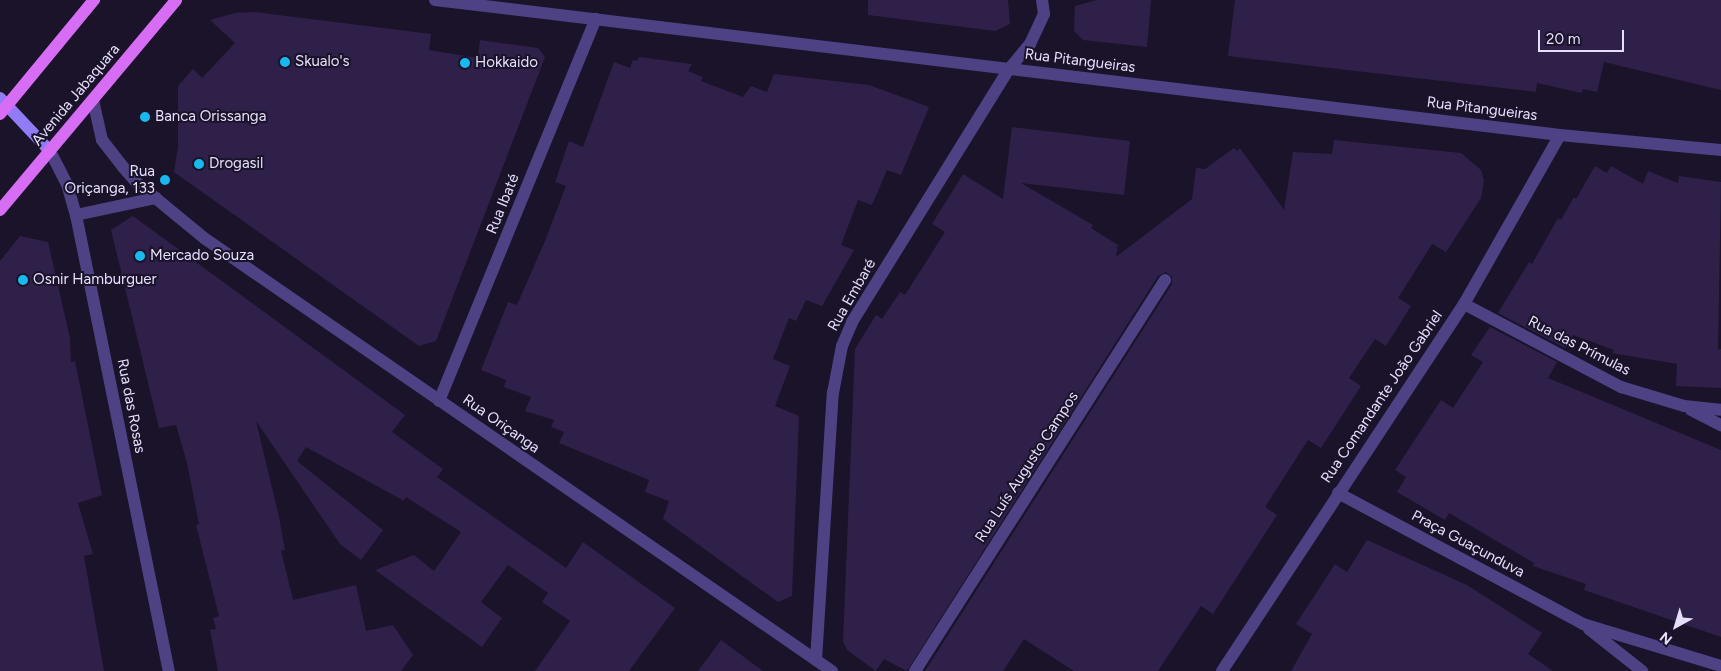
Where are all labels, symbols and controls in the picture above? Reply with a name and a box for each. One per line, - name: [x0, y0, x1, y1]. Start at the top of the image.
- scale bar: [1541, 20, 1627, 52]
- text: 20 m: [1546, 30, 1580, 48]
- street label: Avenida Jabaquara: [28, 41, 124, 149]
- street label: Rua Pitangueiras: [1024, 45, 1136, 77]
- place label: Skualo's: [295, 53, 349, 71]
- place label: Hokkaido: [475, 54, 538, 72]
- marker: Skualo's: [279, 56, 291, 68]
- marker: Hokkaido: [459, 57, 471, 69]
- street label: Rua Pitangueiras: [1426, 93, 1538, 125]
- place label: Banca Orissanga: [155, 108, 266, 126]
- marker: Banca Orissanga: [139, 111, 151, 123]
- place label: Drogasil: [209, 155, 263, 173]
- marker: Drogasil: [193, 158, 205, 170]
- place label: Rua Oriçanga, 133: [65, 162, 155, 197]
- street label: Rua Ibaté: [483, 171, 523, 237]
- marker: Rua Oriçanga, 133: [159, 174, 171, 186]
- place label: Mercado Souza: [150, 247, 254, 265]
- marker: Mercado Souza: [134, 250, 146, 262]
- street label: Rua Embaré: [824, 256, 880, 334]
- place label: Osnir Hamburguer: [33, 271, 157, 289]
- marker: Osnir Hamburguer: [17, 274, 29, 286]
- street label: Rua Comandante João Gabriel: [1317, 307, 1447, 487]
- street label: Rua das Prímulas: [1525, 312, 1633, 380]
- street label: Rua das Rosas: [113, 357, 149, 455]
- street label: Rua Luís Augusto Campos: [972, 388, 1082, 546]
- street label: Rua Oriçanga: [459, 391, 543, 457]
- street label: Praça Guaçunduva: [1408, 507, 1528, 581]
- north arrow: [1651, 601, 1701, 651]
- text: N: [1657, 628, 1676, 648]

